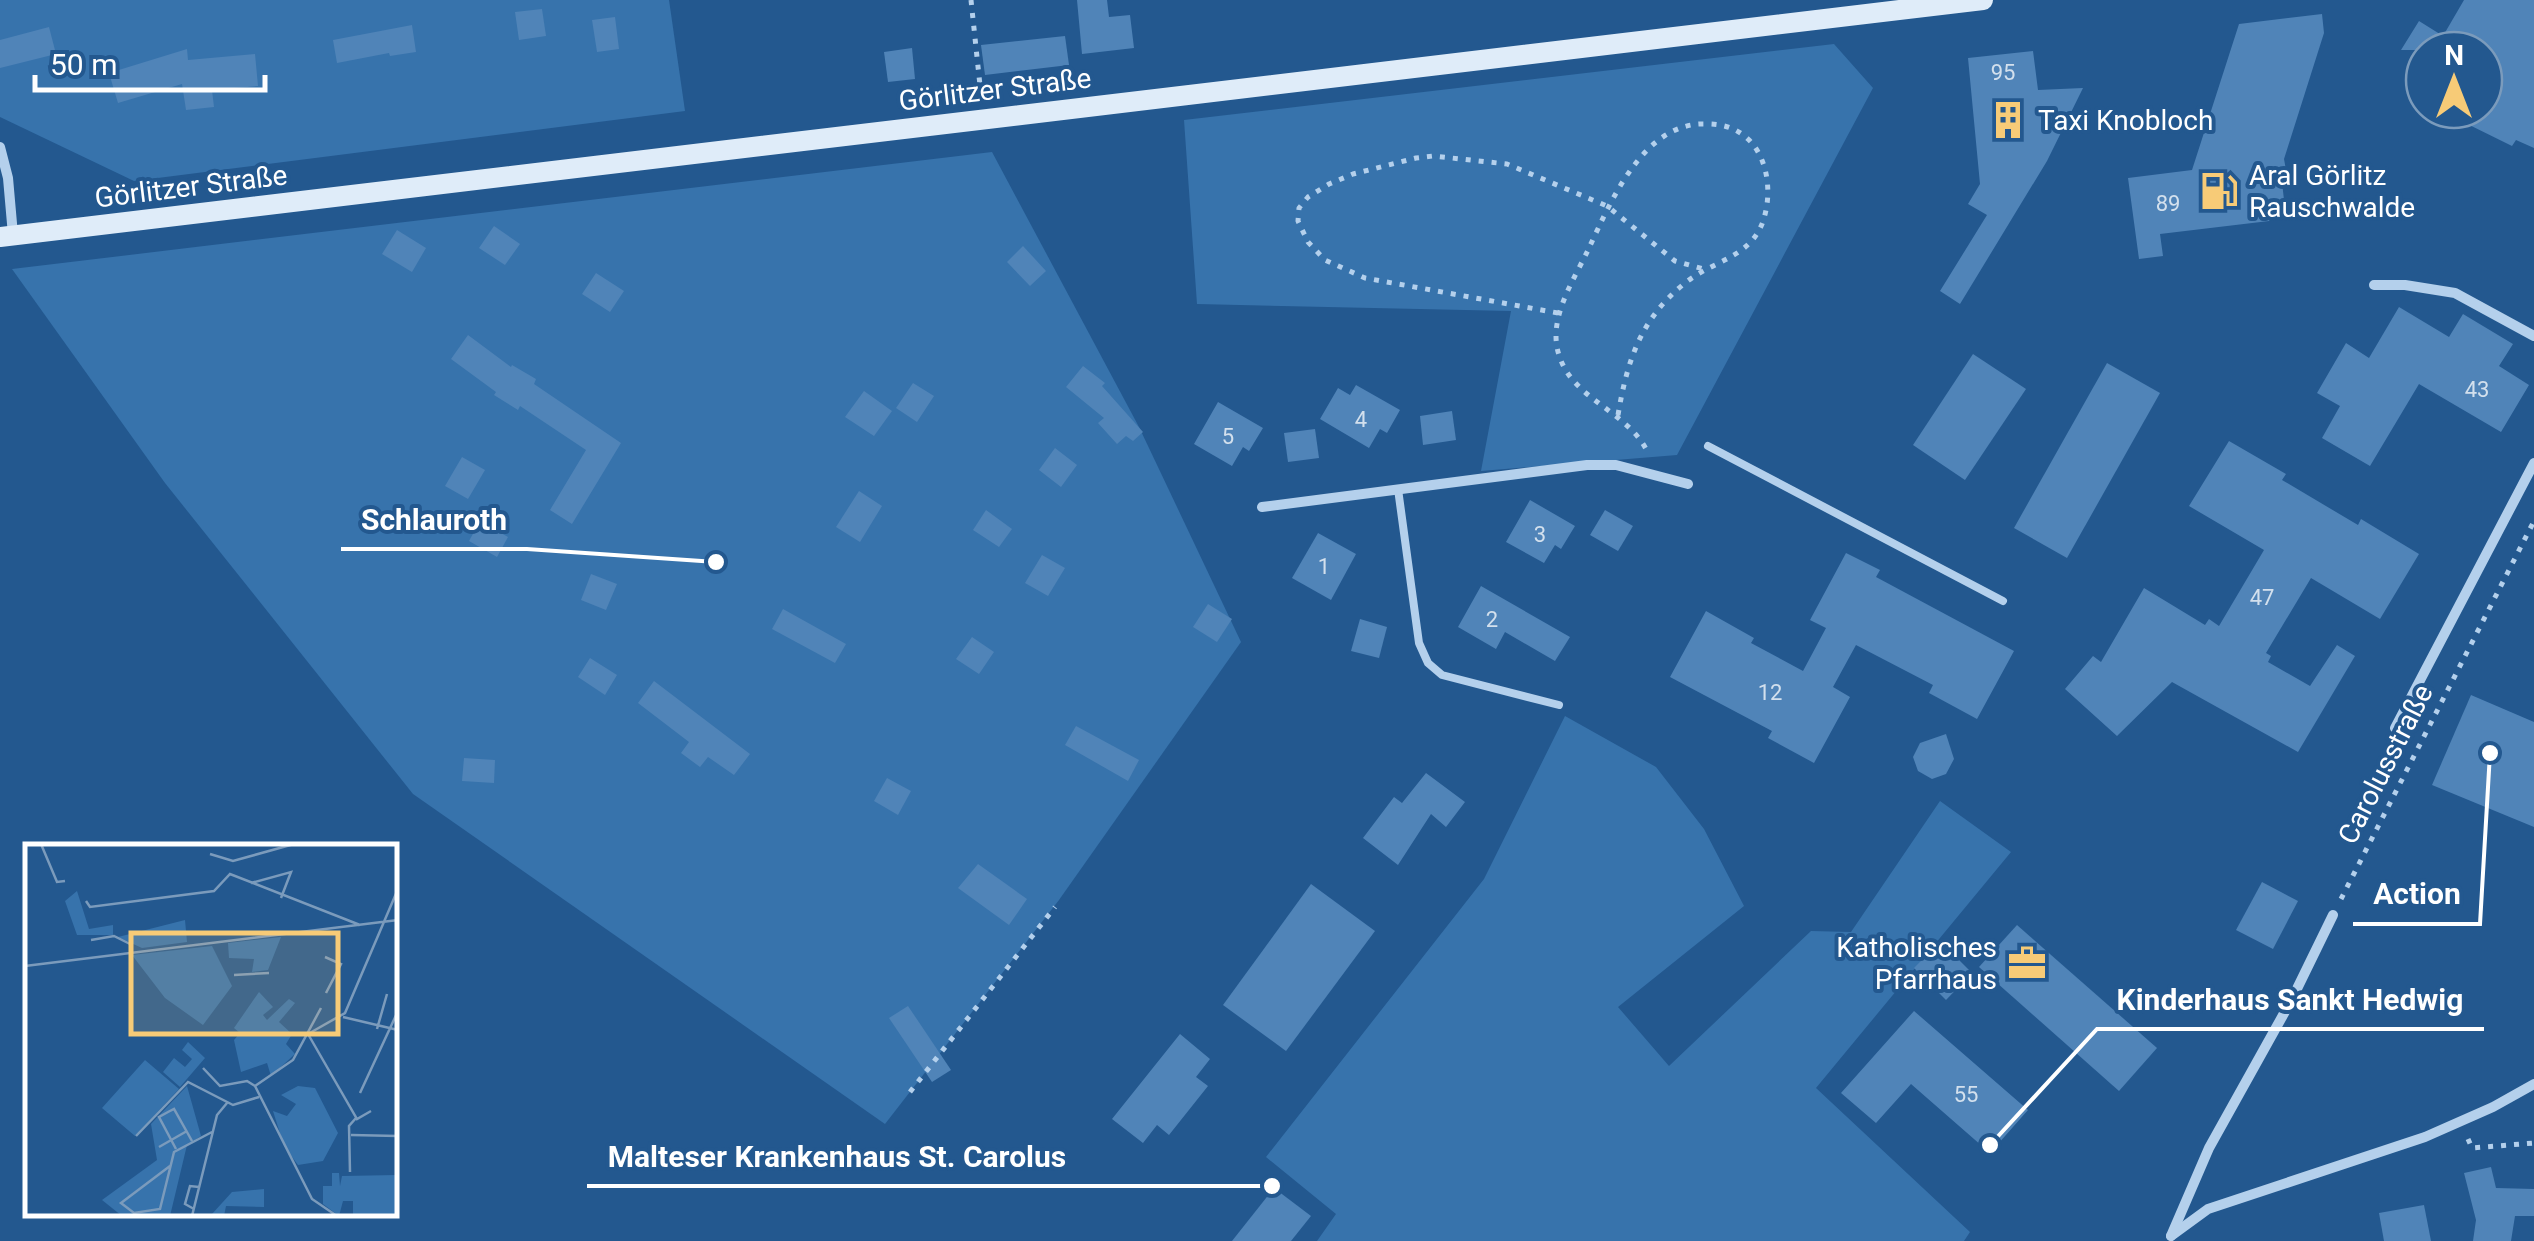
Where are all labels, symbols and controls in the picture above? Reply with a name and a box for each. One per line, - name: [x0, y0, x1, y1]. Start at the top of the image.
- scale bar: [35, 30, 265, 92]
- north arrow: [2404, 30, 2504, 130]
- text: N: [2444, 39, 2464, 72]
- text: 50 m: [50, 47, 117, 82]
- house number: 95: [1991, 60, 2015, 85]
- street label: Görlitzer Straße: [897, 61, 1093, 118]
- building icon: Taxi Knobloch: [1987, 99, 2029, 141]
- place label: Taxi Knobloch: [2038, 104, 2213, 137]
- street label: Görlitzer Straße: [93, 158, 289, 215]
- place label: Aral Görlitz Rauschwalde: [2249, 159, 2415, 224]
- fuel station icon: Aral Görlitz Rauschwalde: [2198, 170, 2240, 212]
- house number: 89: [2156, 191, 2180, 216]
- house number: 43: [2465, 377, 2489, 402]
- house number: 4: [1355, 407, 1367, 432]
- house number: 5: [1222, 424, 1234, 449]
- callout: Schlauroth: [341, 489, 527, 549]
- text: Schlauroth: [361, 502, 507, 537]
- house number: 3: [1534, 522, 1546, 547]
- house number: 1: [1318, 554, 1330, 579]
- house number: 47: [2250, 585, 2274, 610]
- house number: 2: [1486, 607, 1498, 632]
- street label: Carolusstraße: [2331, 679, 2440, 850]
- house number: 12: [1758, 680, 1782, 705]
- inset map: [25, 844, 398, 1216]
- callout: Action: [2353, 864, 2480, 924]
- text: Action: [2373, 876, 2461, 911]
- place label: Katholisches Pfarrhaus: [1836, 931, 1997, 996]
- office icon: Katholisches Pfarrhaus: [2006, 942, 2048, 984]
- callout: Kinderhaus Sankt Hedwig: [2097, 969, 2484, 1029]
- text: Kinderhaus Sankt Hedwig: [2117, 982, 2463, 1017]
- house number: 55: [1954, 1082, 1978, 1107]
- callout: Malteser Krankenhaus St. Carolus: [587, 1126, 1086, 1186]
- text: Malteser Krankenhaus St. Carolus: [608, 1139, 1066, 1174]

